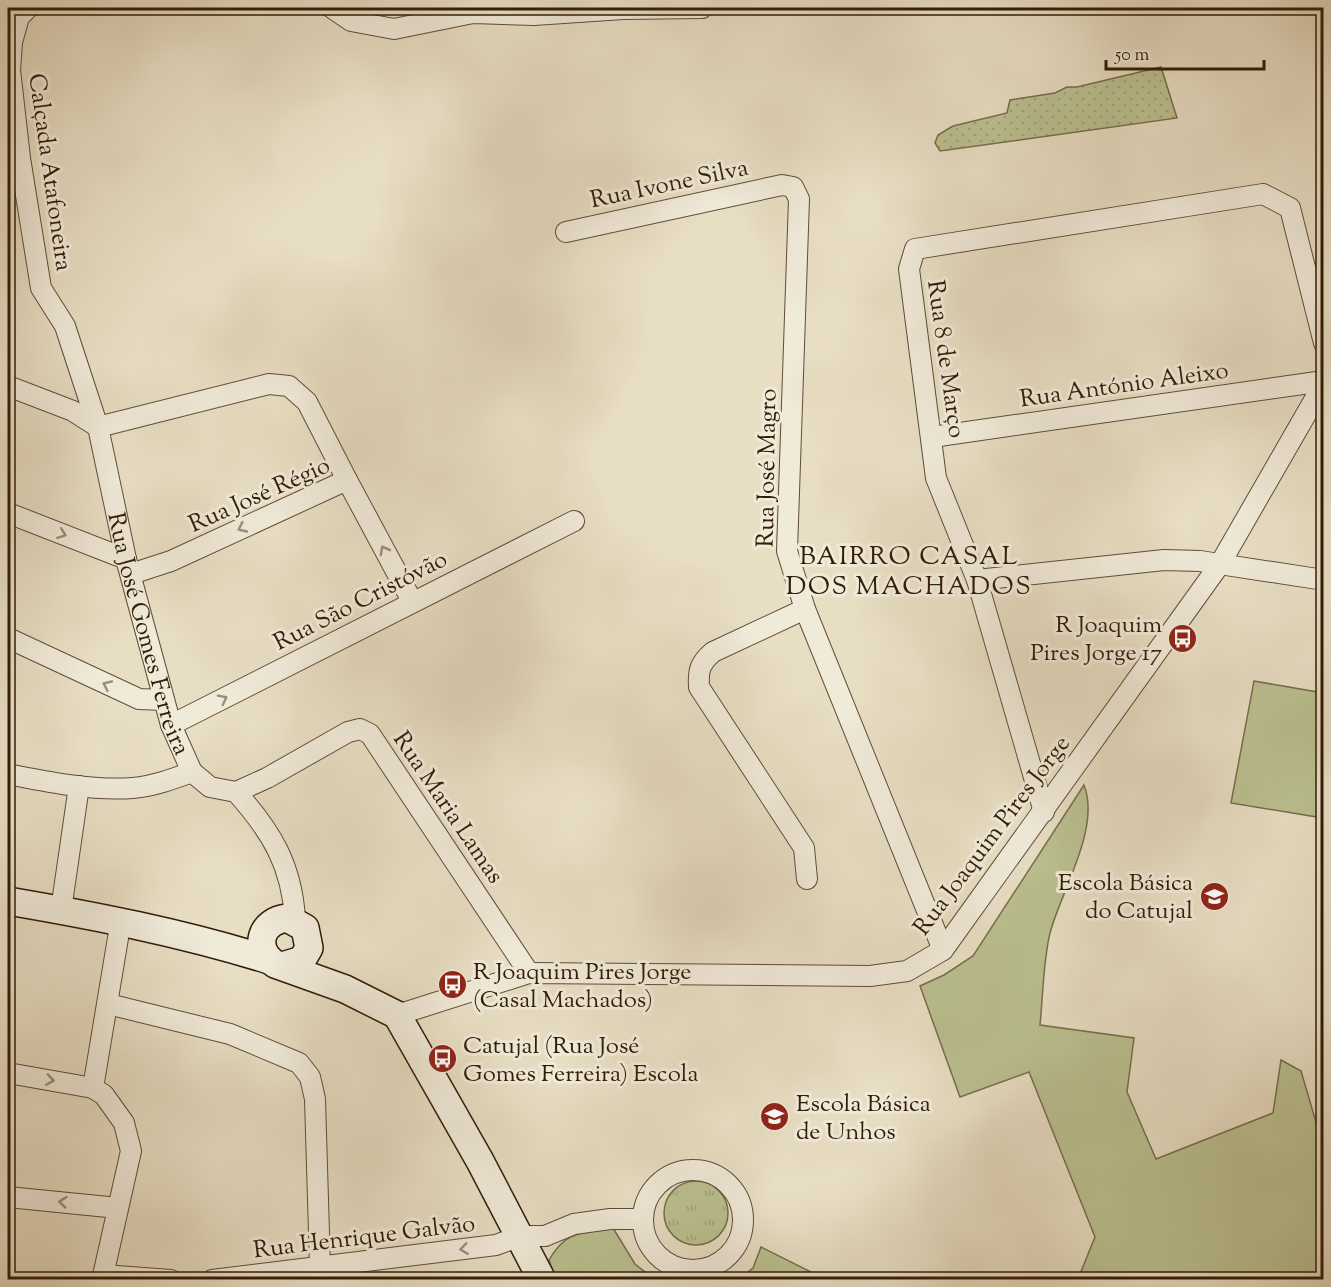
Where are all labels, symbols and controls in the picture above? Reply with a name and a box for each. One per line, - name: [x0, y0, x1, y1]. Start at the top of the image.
- scale bar: [1106, 33, 1264, 71]
- text: 50 m: [1114, 43, 1150, 69]
- street label: Calçada Atafoneira: [18, 71, 80, 273]
- street label: Rua Ivone Silva: [587, 152, 752, 218]
- street label: Rua 8 de Março: [917, 278, 973, 440]
- street label: Rua António Aleixo: [1018, 355, 1231, 417]
- street label: Rua José Magro: [750, 388, 786, 548]
- street label: Rua José Régio: [184, 449, 336, 542]
- street label: Rua José Gomes Ferreira: [98, 509, 197, 761]
- one-way arrow: [238, 521, 249, 533]
- one-way arrow: [56, 527, 67, 539]
- district label: BAIRRO CASAL DOS MACHADOS: [786, 539, 1032, 606]
- street label: Rua São Cristóvão: [268, 543, 454, 660]
- one-way arrow: [380, 545, 391, 556]
- place label: R Joaquim Pires Jorge 17: [1030, 609, 1162, 671]
- bus stop icon: R Joaquim Pires Jorge 17: [1167, 622, 1199, 654]
- one-way arrow: [103, 680, 114, 692]
- one-way arrow: [217, 694, 228, 706]
- street label: Rua Maria Lamas: [384, 725, 511, 891]
- street label: Rua Joaquim Pires Jorge: [906, 729, 1079, 943]
- place label: Escola Básica do Catujal: [1058, 867, 1193, 929]
- school or university icon: Escola Básica do Catujal: [1198, 880, 1230, 912]
- place label: R Joaquim Pires Jorge (Casal Machados): [473, 956, 691, 1018]
- bus stop icon: R Joaquim Pires Jorge (Casal Machados): [436, 969, 468, 1001]
- place label: Catujal (Rua José Gomes Ferreira) Escola: [463, 1030, 698, 1092]
- bus stop icon: Catujal (Rua José Gomes Ferreira) Escola: [426, 1043, 458, 1075]
- one-way arrow: [45, 1073, 55, 1086]
- place label: Escola Básica de Unhos: [796, 1088, 931, 1150]
- school or university icon: Escola Básica de Unhos: [759, 1101, 791, 1133]
- one-way arrow: [58, 1196, 67, 1209]
- street label: Rua Henrique Galvão: [251, 1208, 477, 1268]
- one-way arrow: [459, 1243, 468, 1255]

